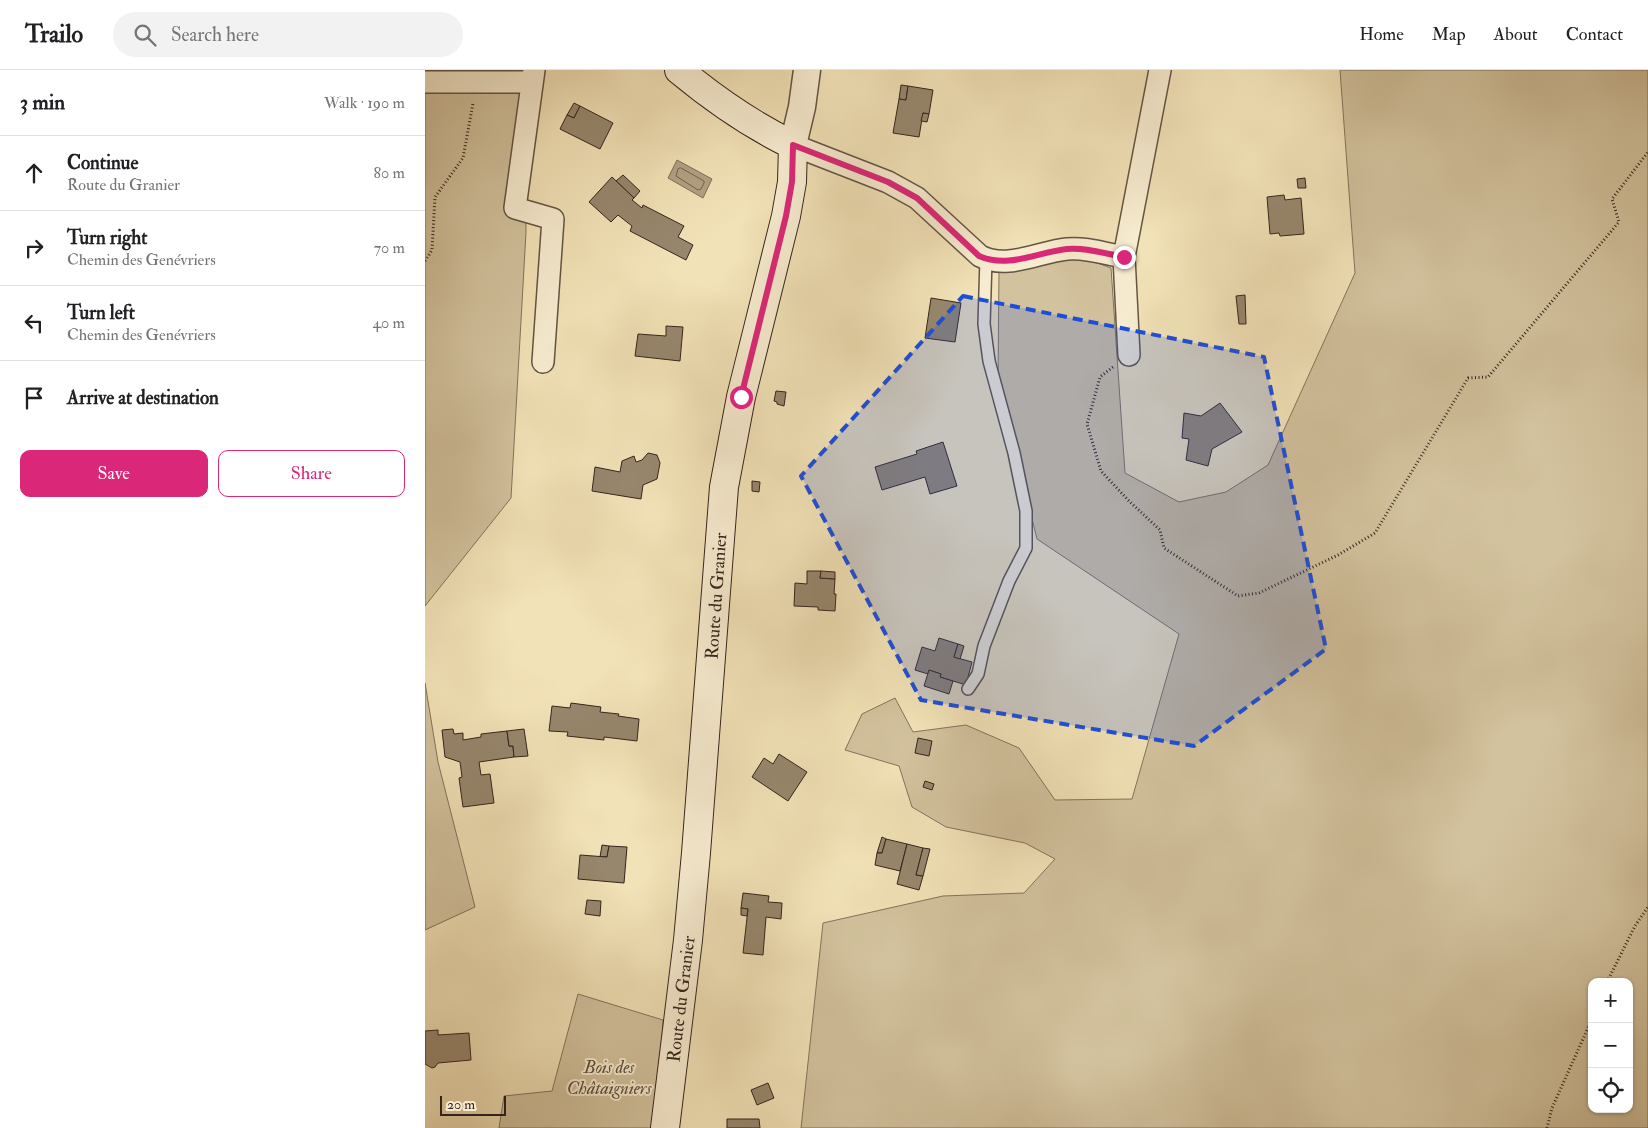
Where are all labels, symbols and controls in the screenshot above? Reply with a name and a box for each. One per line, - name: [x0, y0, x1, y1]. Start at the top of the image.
- search box: [113, 12, 463, 57]
- text: Trailo: [25, 19, 83, 50]
- icon: search: [131, 21, 159, 49]
- text: Search here: [171, 23, 259, 47]
- text: Home: [1359, 23, 1404, 46]
- text: Map: [1432, 23, 1466, 46]
- text: About: [1494, 23, 1538, 46]
- text: Contact: [1566, 23, 1623, 46]
- text: 3 min: [20, 89, 65, 116]
- text: Walk · 190 m: [324, 93, 405, 113]
- text: Continue: [67, 151, 138, 175]
- icon: ahead: [20, 159, 48, 187]
- text: 80 m: [374, 163, 405, 183]
- text: Route du Granier: [67, 175, 180, 195]
- text: Turn right: [67, 226, 147, 250]
- icon: right: [20, 234, 48, 262]
- text: 70 m: [374, 238, 405, 258]
- route end: [1113, 246, 1136, 269]
- text: Chemin des Genévriers: [67, 250, 216, 270]
- text: Turn left: [67, 301, 135, 325]
- icon: left: [20, 309, 48, 337]
- text: 40 m: [372, 313, 405, 333]
- text: Chemin des Genévriers: [67, 325, 216, 345]
- icon: arrive: [20, 384, 48, 412]
- text: Arrive at destination: [67, 386, 219, 410]
- route start: [730, 386, 753, 409]
- button: Save: [20, 450, 208, 497]
- button: Share: [218, 450, 405, 497]
- street label: Route du Granier: [701, 532, 732, 660]
- street label: Route du Granier: [662, 934, 701, 1064]
- map controls: [1588, 978, 1633, 1113]
- button: +: [1588, 978, 1633, 1023]
- button: −: [1588, 1023, 1633, 1068]
- park label: Bois des Châtaigniers: [567, 1056, 652, 1100]
- button: locate: [1588, 1068, 1633, 1113]
- scale bar: [440, 1093, 506, 1116]
- text: 20 m: [447, 1096, 475, 1113]

